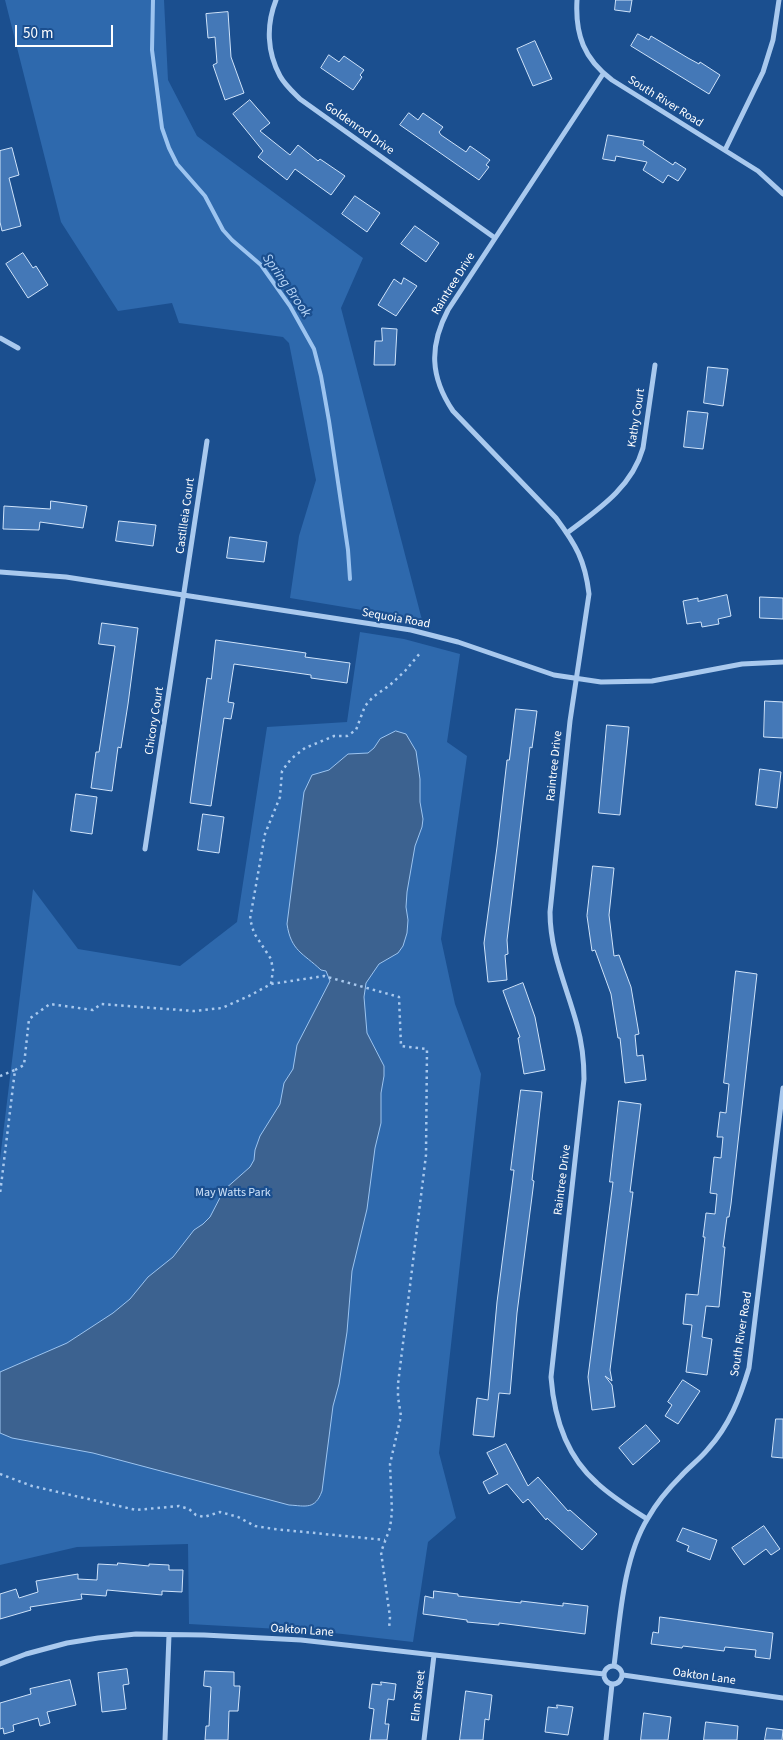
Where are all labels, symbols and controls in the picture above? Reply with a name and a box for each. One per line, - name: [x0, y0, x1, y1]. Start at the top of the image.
- scale bar: [18, 15, 115, 47]
- text: 50 m: [23, 23, 53, 44]
- street label: South River Road: [625, 73, 705, 131]
- street label: Goldenrod Drive: [321, 100, 397, 158]
- street label: Raintree Drive: [429, 250, 479, 318]
- water label: Spring Brook: [258, 251, 314, 321]
- street label: Kathy Court: [625, 387, 649, 449]
- street label: Castilleia Court: [174, 477, 198, 555]
- street label: Sequoia Road: [361, 606, 431, 632]
- street label: Chicory Court: [143, 686, 167, 756]
- street label: Raintree Drive: [544, 730, 566, 802]
- street label: Raintree Drive: [552, 1144, 574, 1216]
- park label: May Watts Park: [195, 1186, 271, 1200]
- street label: South River Road: [728, 1290, 756, 1378]
- street label: Oakton Lane: [270, 1622, 334, 1640]
- street label: Oakton Lane: [672, 1665, 736, 1689]
- street label: Elm Street: [409, 1669, 429, 1723]

